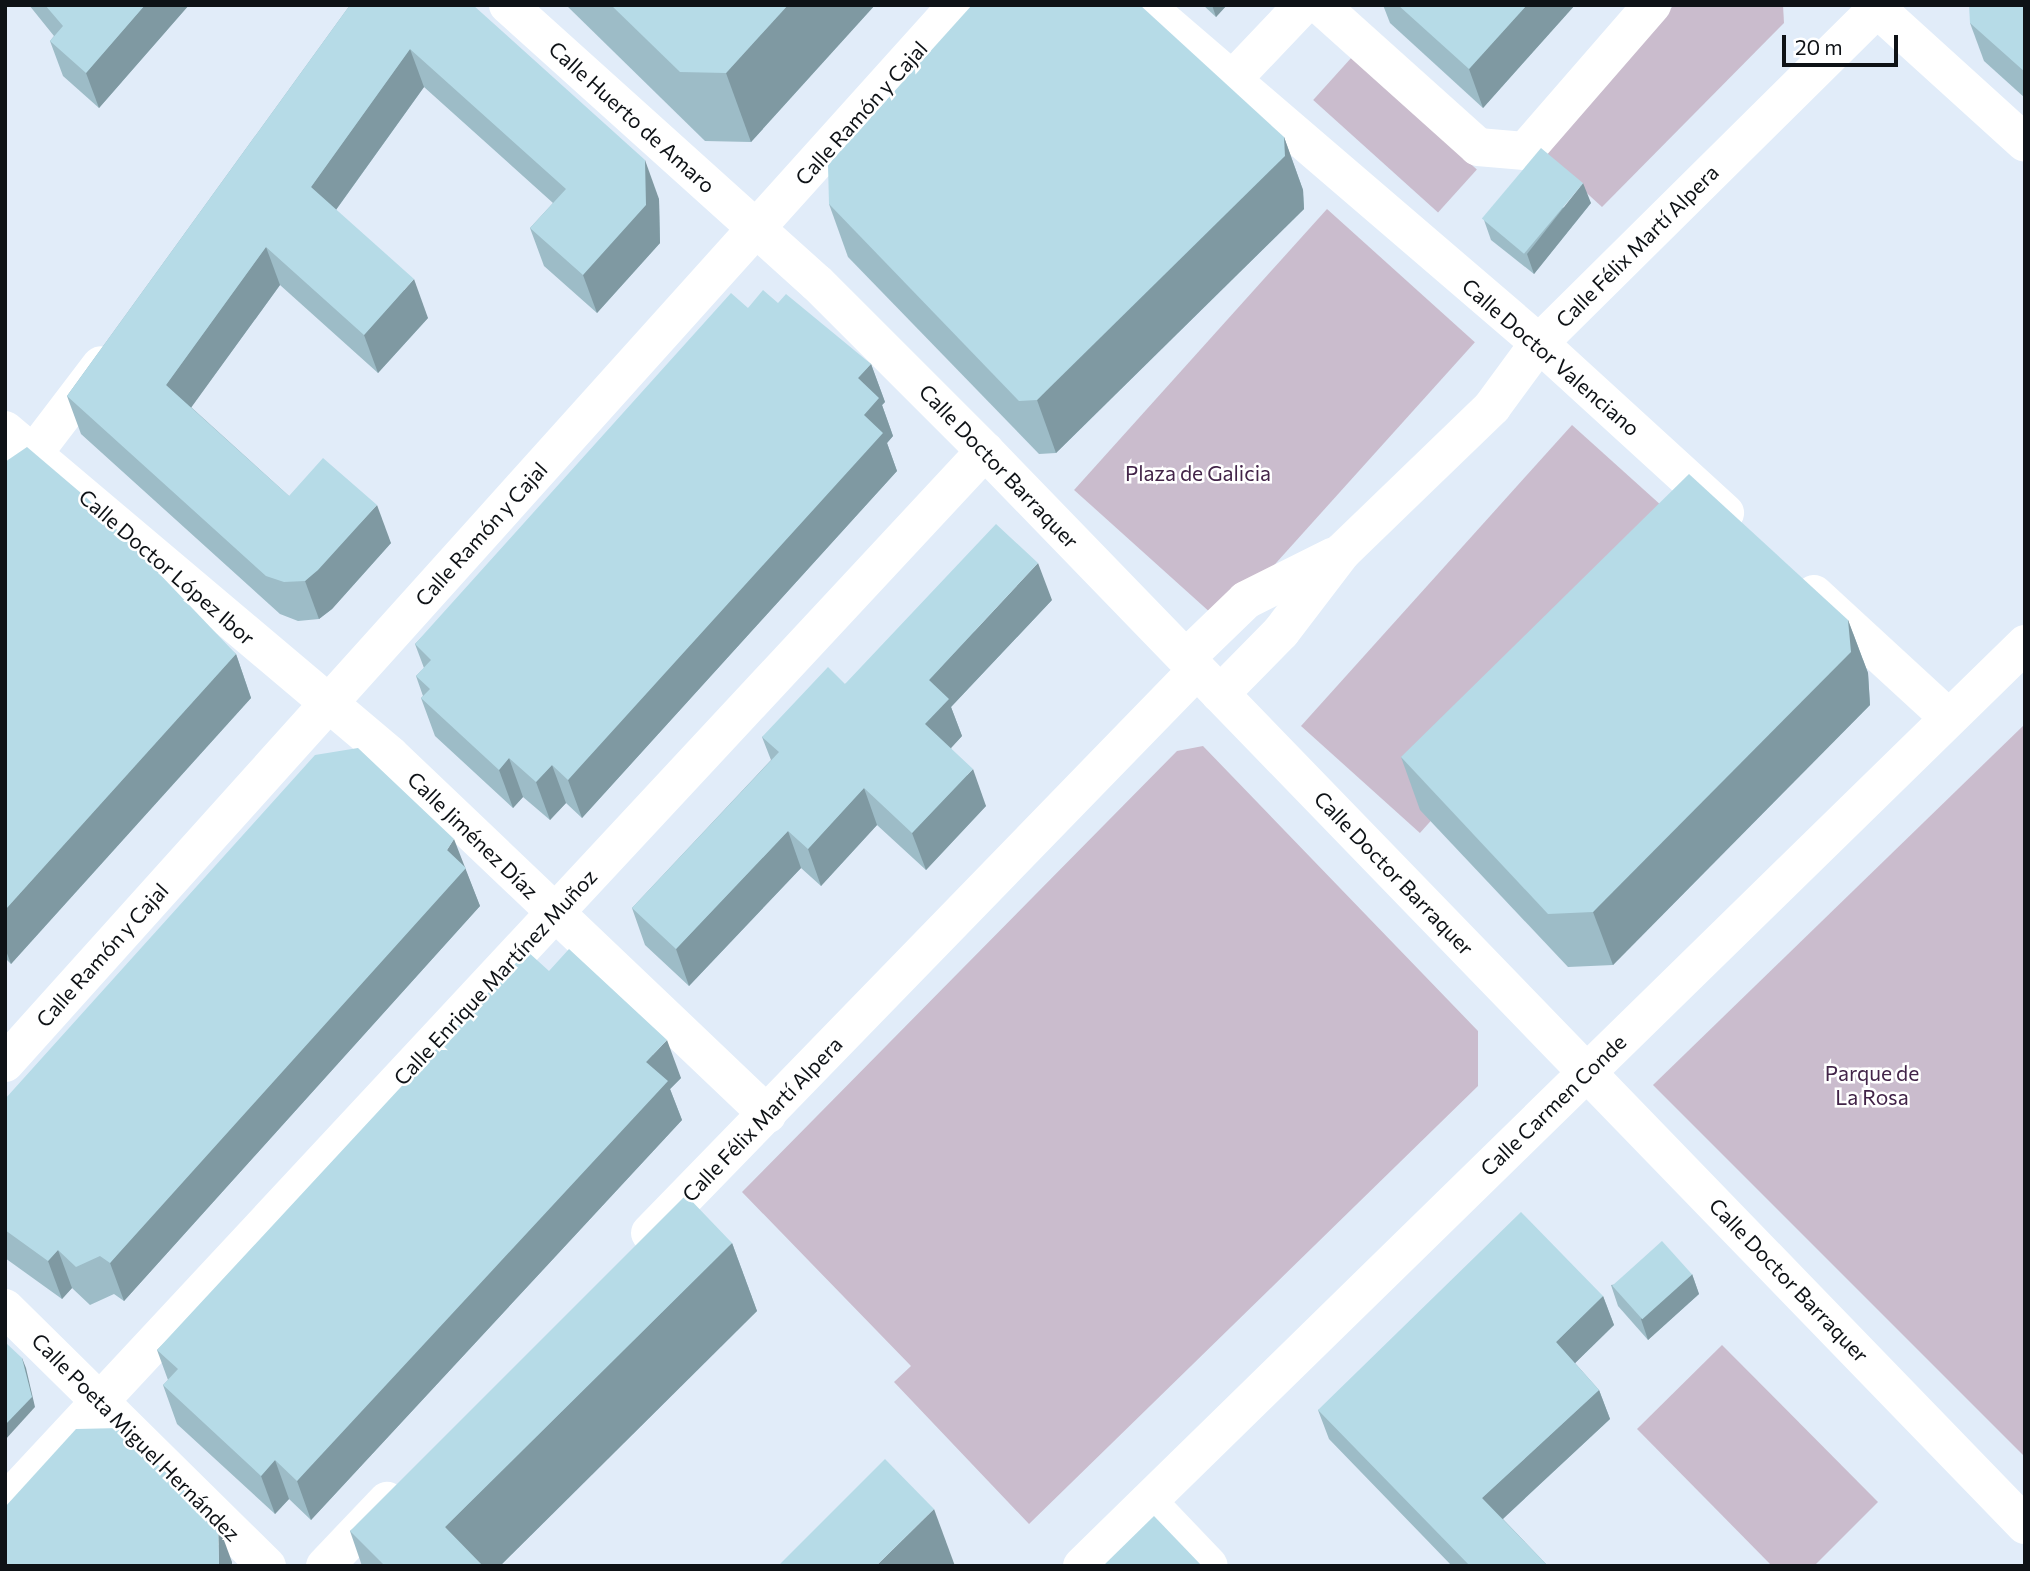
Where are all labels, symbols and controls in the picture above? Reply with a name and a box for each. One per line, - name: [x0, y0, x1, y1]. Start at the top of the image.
- scale bar: [1785, 21, 1900, 65]
- text: 20 m: [1795, 34, 1843, 59]
- street label: Calle Huerto de Amaro: [544, 36, 720, 198]
- street label: Calle Ramón y Cajal: [790, 36, 932, 190]
- street label: Calle Félix Martí Alpera: [1550, 159, 1724, 333]
- street label: Calle Doctor Valenciano: [1457, 273, 1645, 441]
- street label: Calle Doctor Barraquer: [914, 379, 1084, 553]
- street label: Calle Ramón y Cajal: [410, 457, 552, 611]
- park label: Plaza de Galicia: [1125, 460, 1271, 486]
- street label: Calle Doctor López Ibor: [74, 484, 260, 650]
- street label: Calle Jiménez Díaz: [402, 766, 544, 904]
- street label: Calle Doctor Barraquer: [1309, 786, 1479, 960]
- street label: Calle Enrique Martínez Muñoz: [388, 864, 602, 1090]
- street label: Calle Ramón y Cajal: [31, 878, 173, 1032]
- street label: Calle Carmen Conde: [1475, 1029, 1631, 1181]
- street label: Calle Félix Martí Alpera: [677, 1031, 847, 1207]
- park label: Parque de La Rosa: [1825, 1060, 1919, 1110]
- street label: Calle Doctor Barraquer: [1704, 1193, 1874, 1367]
- street label: Calle Poeta Miguel Hernández: [27, 1328, 245, 1546]

